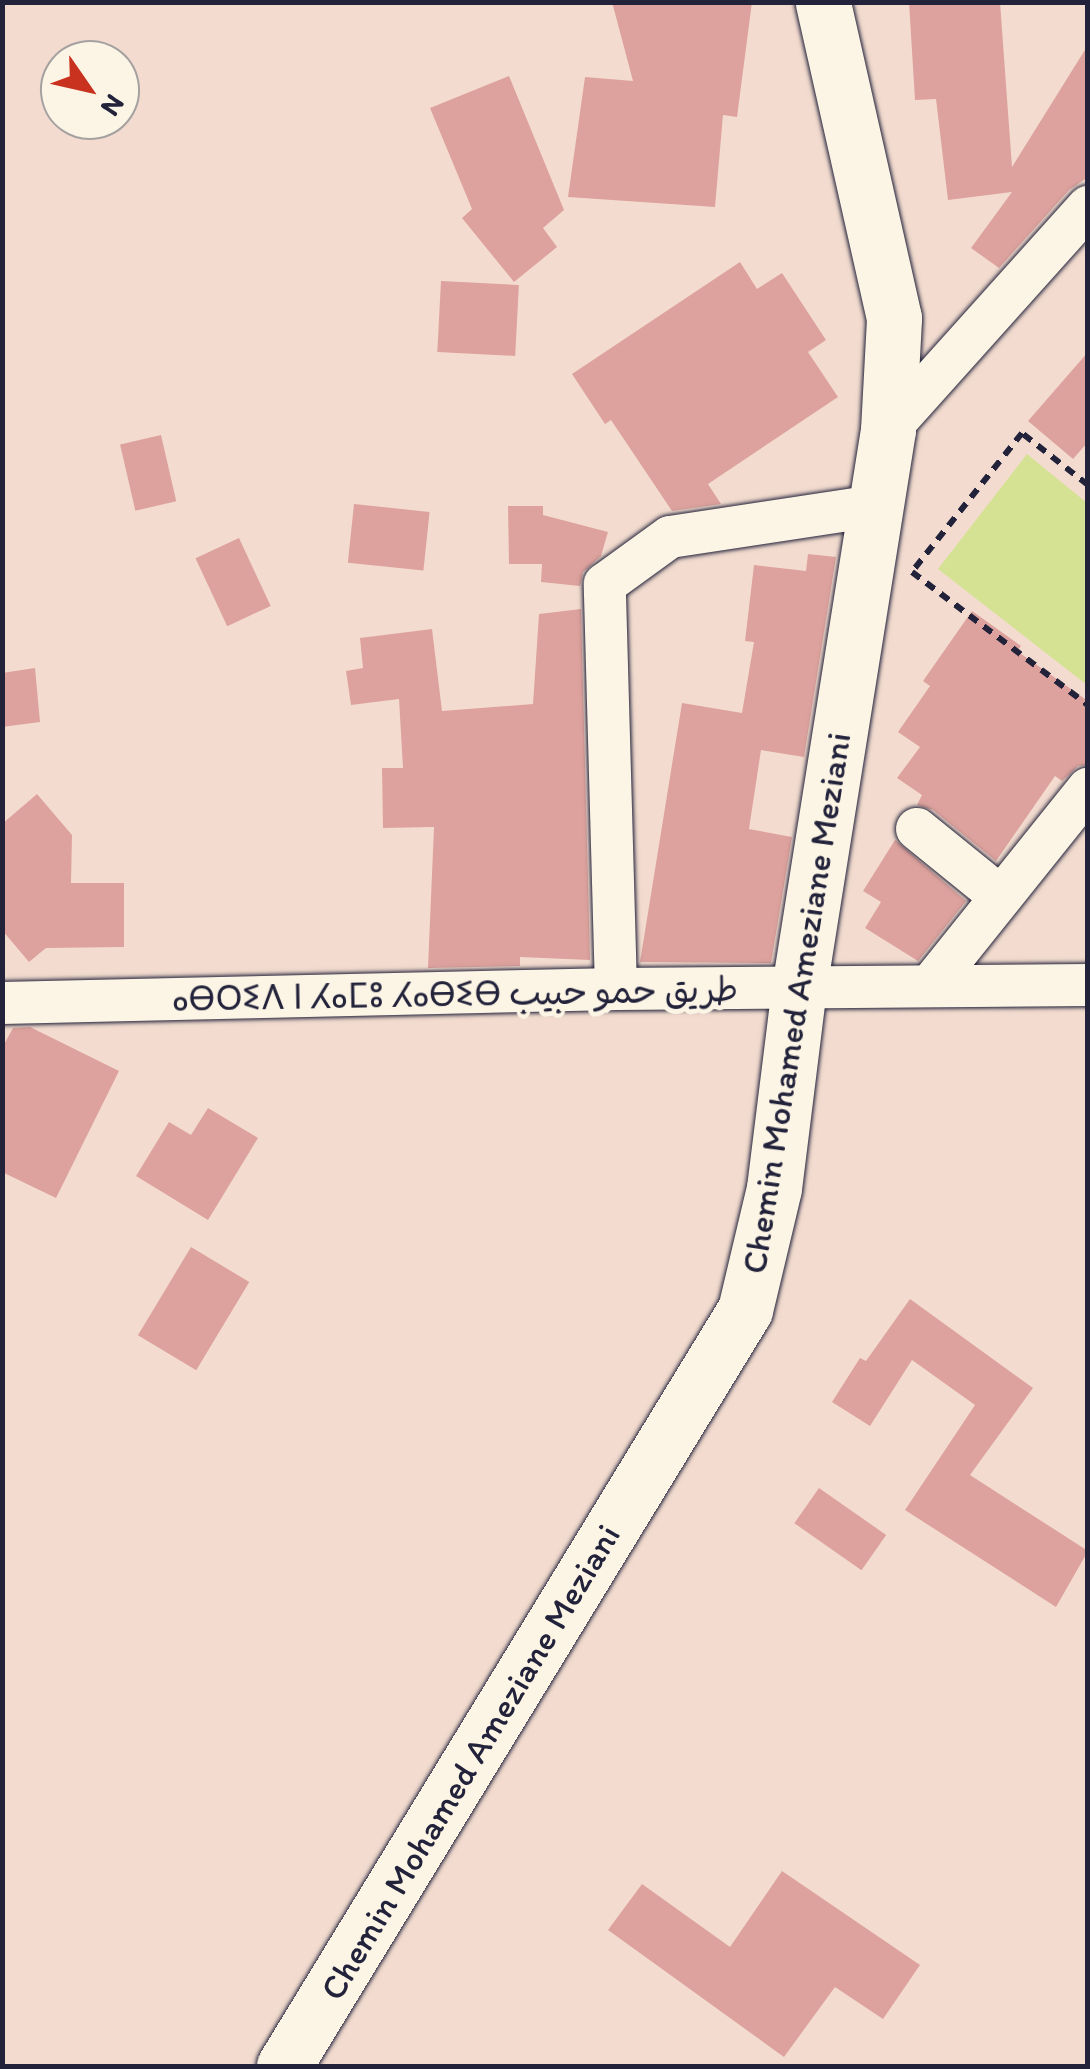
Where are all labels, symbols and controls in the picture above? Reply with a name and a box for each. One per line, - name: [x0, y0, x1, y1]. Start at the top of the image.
- north arrow: [40, 40, 140, 140]
- text: N: [94, 88, 133, 123]
- street label: Chemin Mohamed Ameziane Meziani: [732, 729, 860, 1277]
- street label: ⴰⴱⵔⵉⴷ ⵏ ⵃⴰⵎⵓ ⵃⴰⴱⵉⴱ طريق حمو حبيب: [172, 968, 738, 1020]
- street label: Chemin Mohamed Ameziane Meziani: [311, 1517, 629, 2007]

